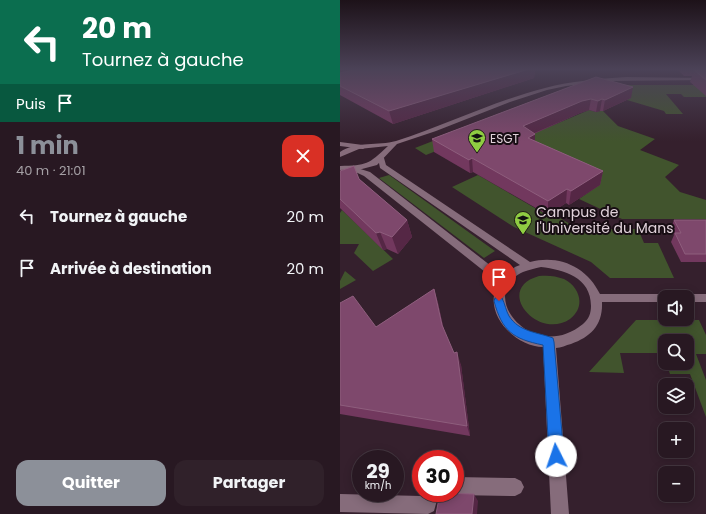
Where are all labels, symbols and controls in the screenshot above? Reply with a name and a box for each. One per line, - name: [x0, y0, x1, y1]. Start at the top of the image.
- text: 20 m: [82, 9, 152, 48]
- icon: left: [16, 16, 68, 68]
- text: Tournez à gauche: [82, 47, 244, 72]
- icon: arrive: [54, 92, 76, 114]
- text: Puis: [16, 93, 46, 114]
- school or university icon: ESGT: [467, 128, 487, 153]
- text: 1 min: [16, 129, 79, 162]
- place label: ESGT: [490, 130, 520, 147]
- button: close: [282, 135, 324, 177]
- text: 40 m · 21:01: [16, 161, 86, 180]
- place label: Campus de l'Université du Mans: [536, 202, 674, 238]
- icon: left: [16, 205, 38, 227]
- text: Tournez à gauche: [50, 206, 187, 227]
- text: 20 m: [286, 206, 324, 227]
- school or university icon: Campus de l'Université du Mans: [513, 210, 533, 235]
- icon: arrive: [16, 257, 38, 279]
- text: Arrivée à destination: [50, 258, 212, 279]
- text: 20 m: [286, 258, 324, 279]
- pin: [482, 260, 516, 301]
- icon: arrive: [488, 266, 510, 288]
- map controls: [658, 290, 694, 502]
- button: sound: [658, 290, 694, 326]
- button: search: [658, 334, 694, 370]
- button: layers: [658, 378, 694, 414]
- button: +: [658, 422, 694, 458]
- position arrow: [535, 435, 577, 477]
- speed limit sign: 30: [412, 450, 464, 502]
- text: 29: [366, 457, 390, 485]
- button: Quitter: [16, 460, 166, 506]
- button: Partager: [174, 460, 324, 506]
- button: −: [658, 466, 694, 502]
- text: km/h: [365, 478, 391, 493]

